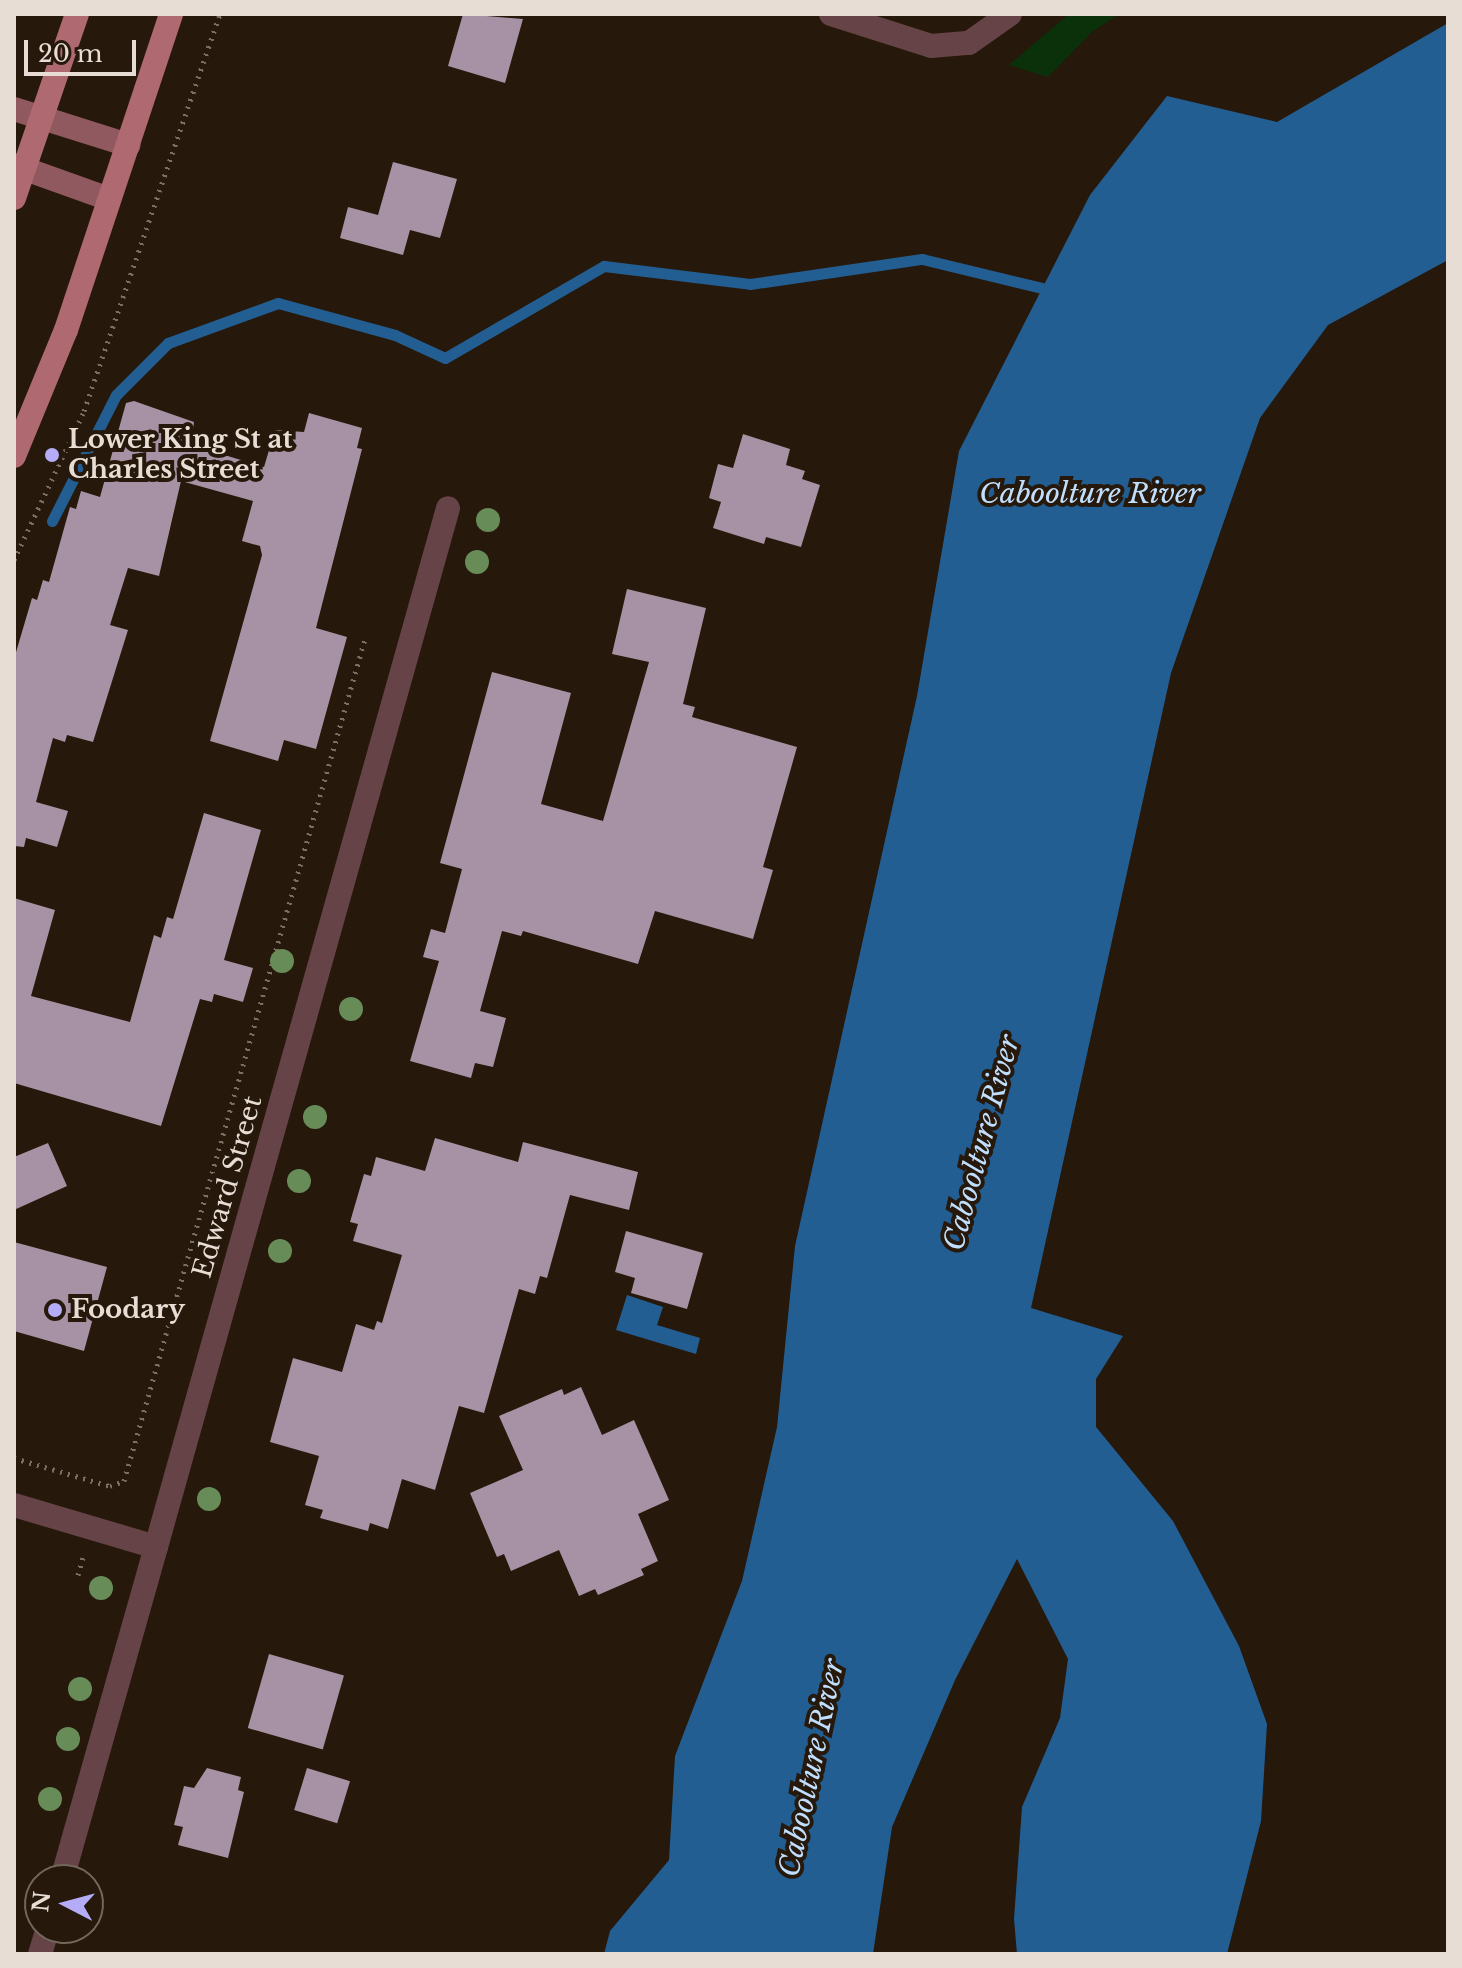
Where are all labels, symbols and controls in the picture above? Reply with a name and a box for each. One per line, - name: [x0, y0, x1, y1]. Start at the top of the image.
- scale bar: [28, 24, 140, 74]
- text: 20 m: [38, 39, 103, 68]
- place label: Lower King St at Charles Street: [68, 424, 293, 486]
- marker: Lower King St at Charles Street: [43, 446, 61, 464]
- water label: Caboolture River: [979, 477, 1201, 511]
- water label: Caboolture River: [937, 1032, 1027, 1254]
- street label: Edward Street: [187, 1092, 269, 1282]
- place label: Foodary: [71, 1294, 185, 1326]
- marker: Foodary: [46, 1301, 64, 1319]
- water label: Caboolture River: [773, 1656, 851, 1880]
- north arrow: [24, 1864, 104, 1944]
- text: N: [27, 1890, 56, 1913]

